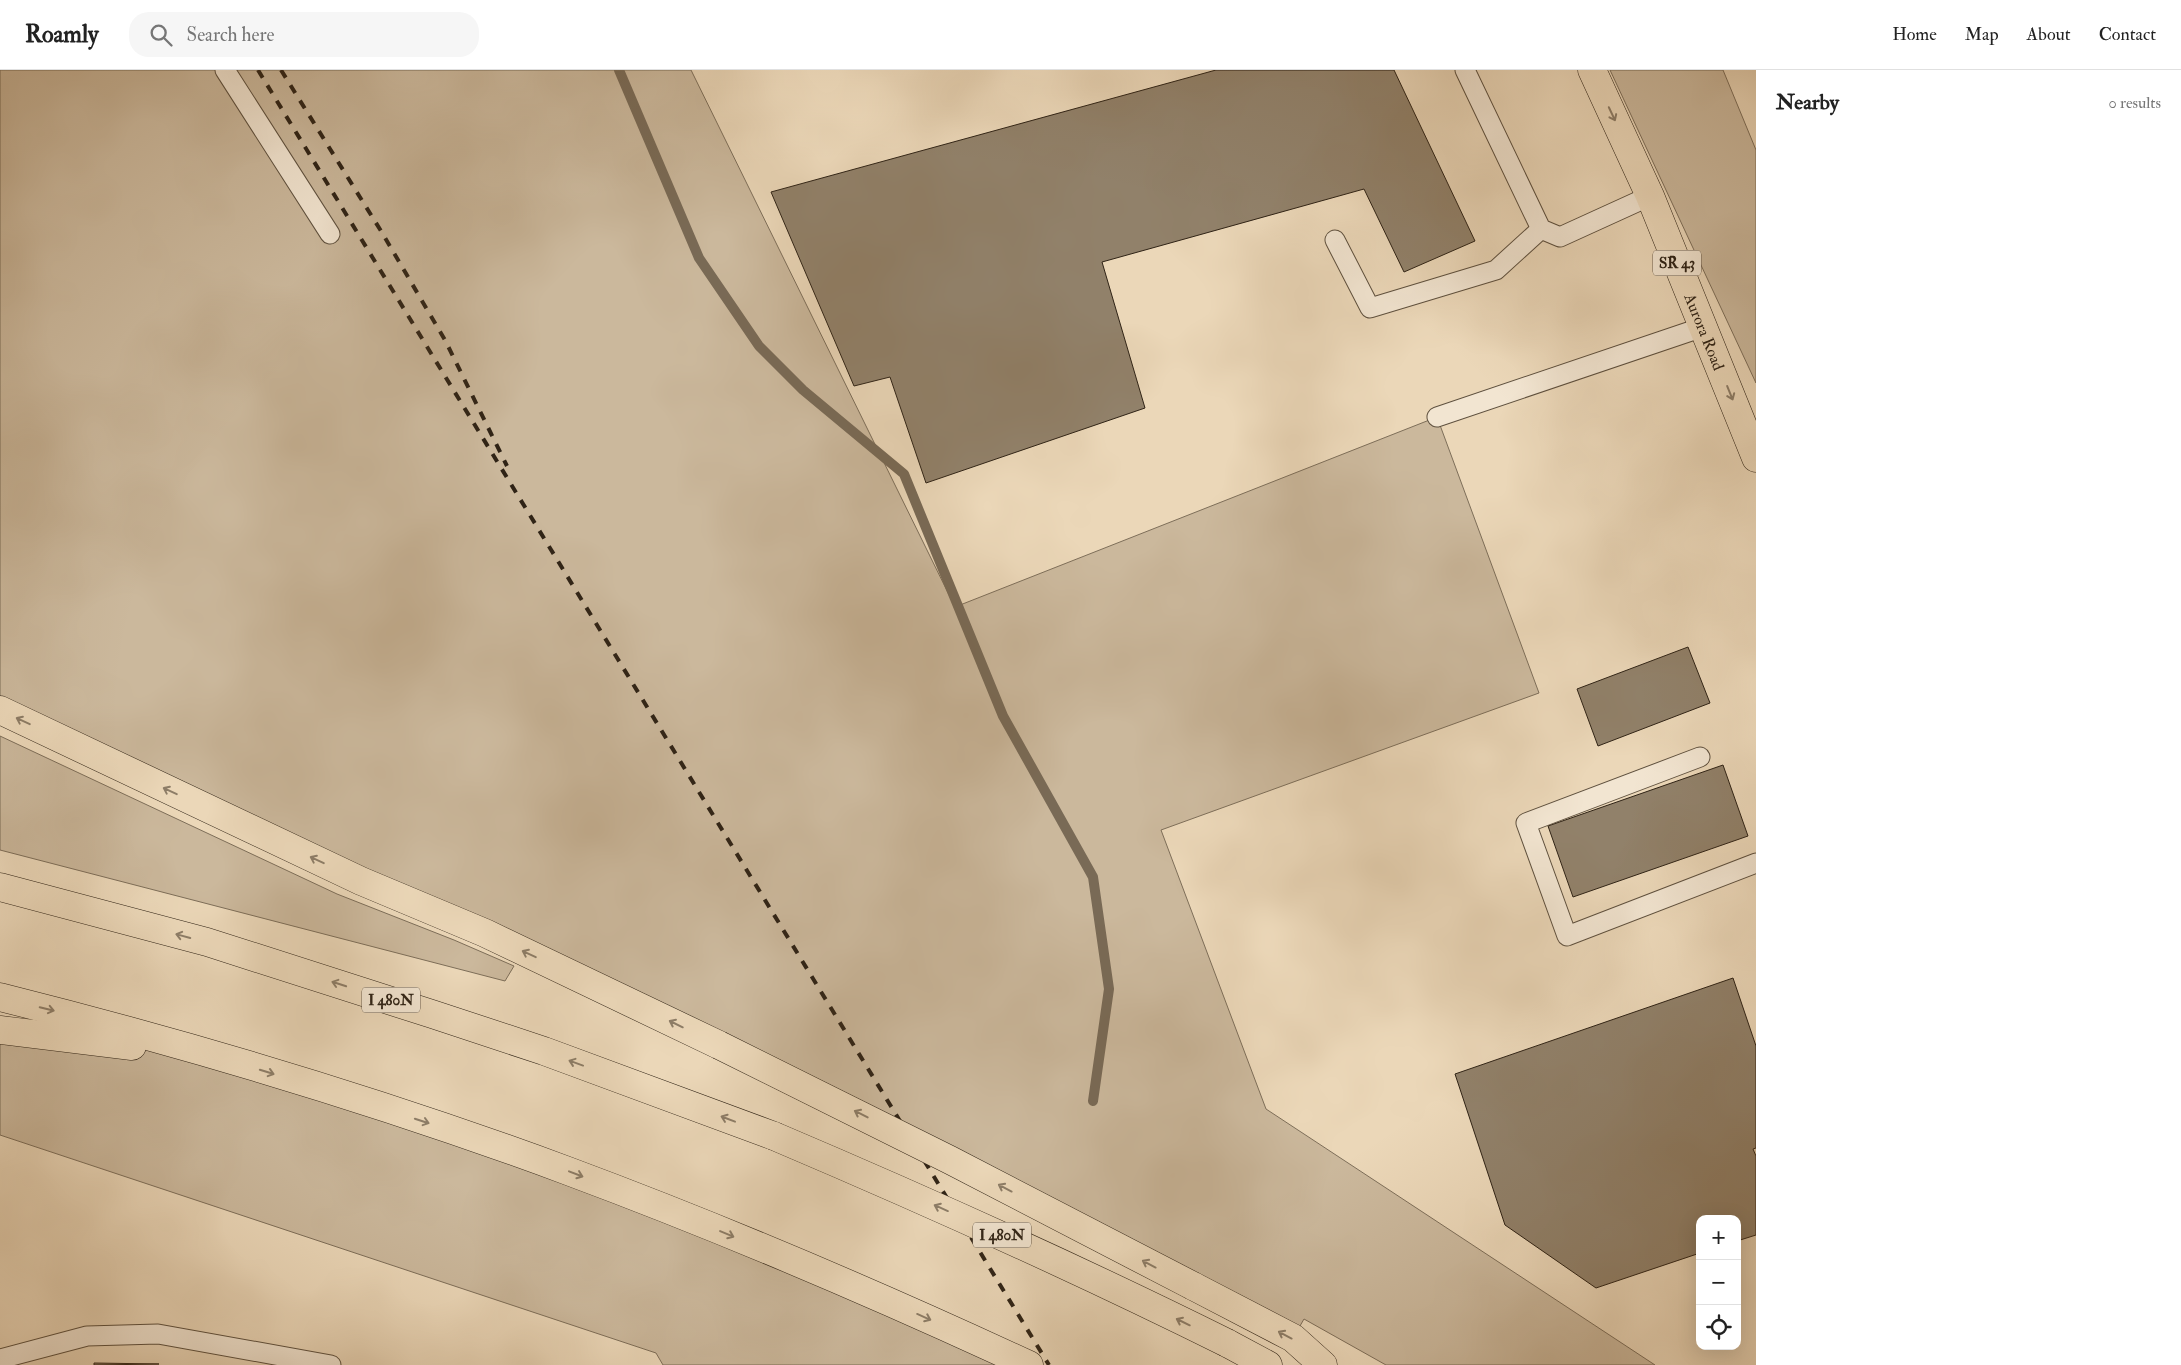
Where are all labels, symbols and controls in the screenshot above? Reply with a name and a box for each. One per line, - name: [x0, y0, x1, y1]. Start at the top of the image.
- search box: [129, 12, 479, 57]
- text: Roamly: [25, 19, 99, 50]
- icon: search: [147, 21, 175, 49]
- text: Search here: [187, 23, 274, 47]
- text: Home: [1892, 23, 1937, 46]
- text: Map: [1965, 23, 1999, 46]
- text: About: [2027, 23, 2071, 46]
- text: Contact: [2099, 23, 2156, 46]
- text: Nearby: [1776, 89, 1839, 116]
- text: 0 results: [2108, 93, 2161, 113]
- one-way arrow: [1608, 106, 1617, 121]
- road number: SR 43: [1653, 250, 1701, 276]
- street label: Aurora Road: [1679, 290, 1729, 374]
- one-way arrow: [1725, 385, 1735, 400]
- one-way arrow: [16, 716, 31, 726]
- one-way arrow: [163, 786, 178, 795]
- one-way arrow: [310, 855, 325, 865]
- one-way arrow: [176, 930, 192, 940]
- one-way arrow: [522, 948, 537, 958]
- one-way arrow: [331, 978, 347, 988]
- road number: I 480N: [362, 988, 420, 1012]
- one-way arrow: [39, 1005, 55, 1014]
- one-way arrow: [668, 1019, 683, 1029]
- one-way arrow: [569, 1058, 584, 1067]
- one-way arrow: [259, 1067, 275, 1077]
- one-way arrow: [854, 1109, 869, 1118]
- one-way arrow: [721, 1114, 736, 1123]
- one-way arrow: [414, 1117, 430, 1126]
- one-way arrow: [568, 1170, 583, 1179]
- one-way arrow: [999, 1183, 1013, 1193]
- one-way arrow: [934, 1202, 949, 1212]
- map controls: [1696, 1215, 1741, 1350]
- button: +: [1696, 1215, 1741, 1260]
- road number: I 480N: [973, 1222, 1031, 1248]
- one-way arrow: [719, 1229, 734, 1239]
- one-way arrow: [1142, 1259, 1157, 1269]
- button: −: [1696, 1260, 1741, 1305]
- button: locate: [1696, 1305, 1741, 1350]
- one-way arrow: [916, 1313, 931, 1323]
- one-way arrow: [1176, 1317, 1191, 1326]
- one-way arrow: [1278, 1330, 1293, 1340]

